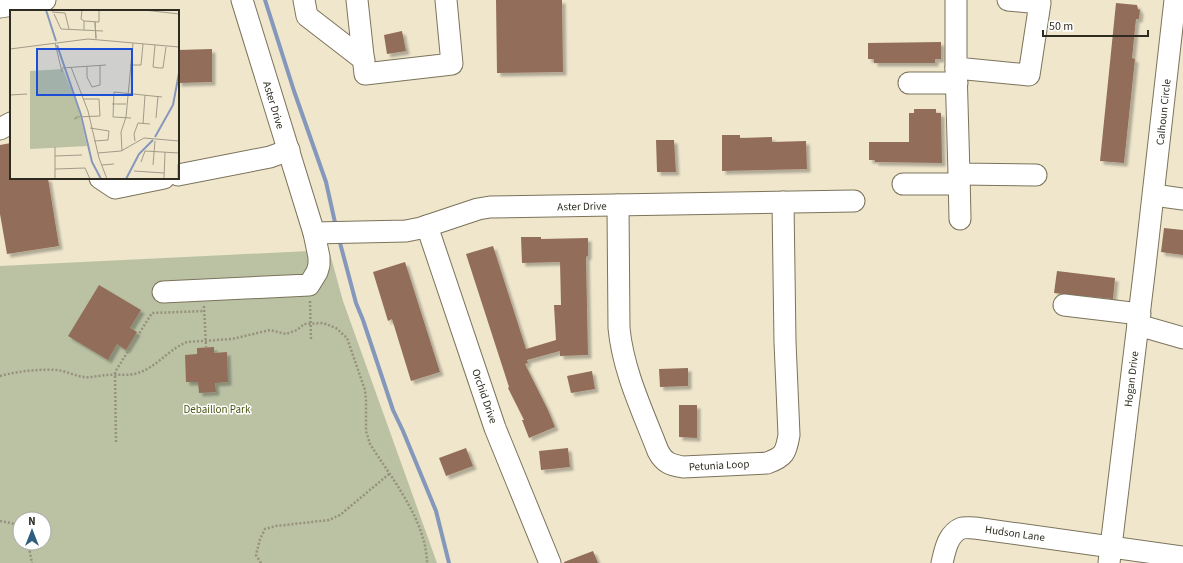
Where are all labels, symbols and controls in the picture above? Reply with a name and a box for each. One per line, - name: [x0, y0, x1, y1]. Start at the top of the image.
- inset map: [10, 10, 179, 179]
- scale bar: [1043, 12, 1148, 38]
- text: 50 m: [1049, 18, 1073, 35]
- street label: Calhoun Circle: [1153, 78, 1175, 146]
- street label: Aster Drive: [259, 79, 288, 132]
- street label: Aster Drive: [557, 199, 607, 214]
- street label: Hogan Drive: [1121, 350, 1142, 408]
- street label: Orchid Drive: [468, 367, 501, 426]
- park label: Debaillon Park: [184, 402, 251, 417]
- street label: Petunia Loop: [688, 456, 750, 475]
- north arrow: [12, 511, 52, 551]
- text: N: [28, 514, 36, 529]
- street label: Hudson Lane: [984, 522, 1046, 545]

